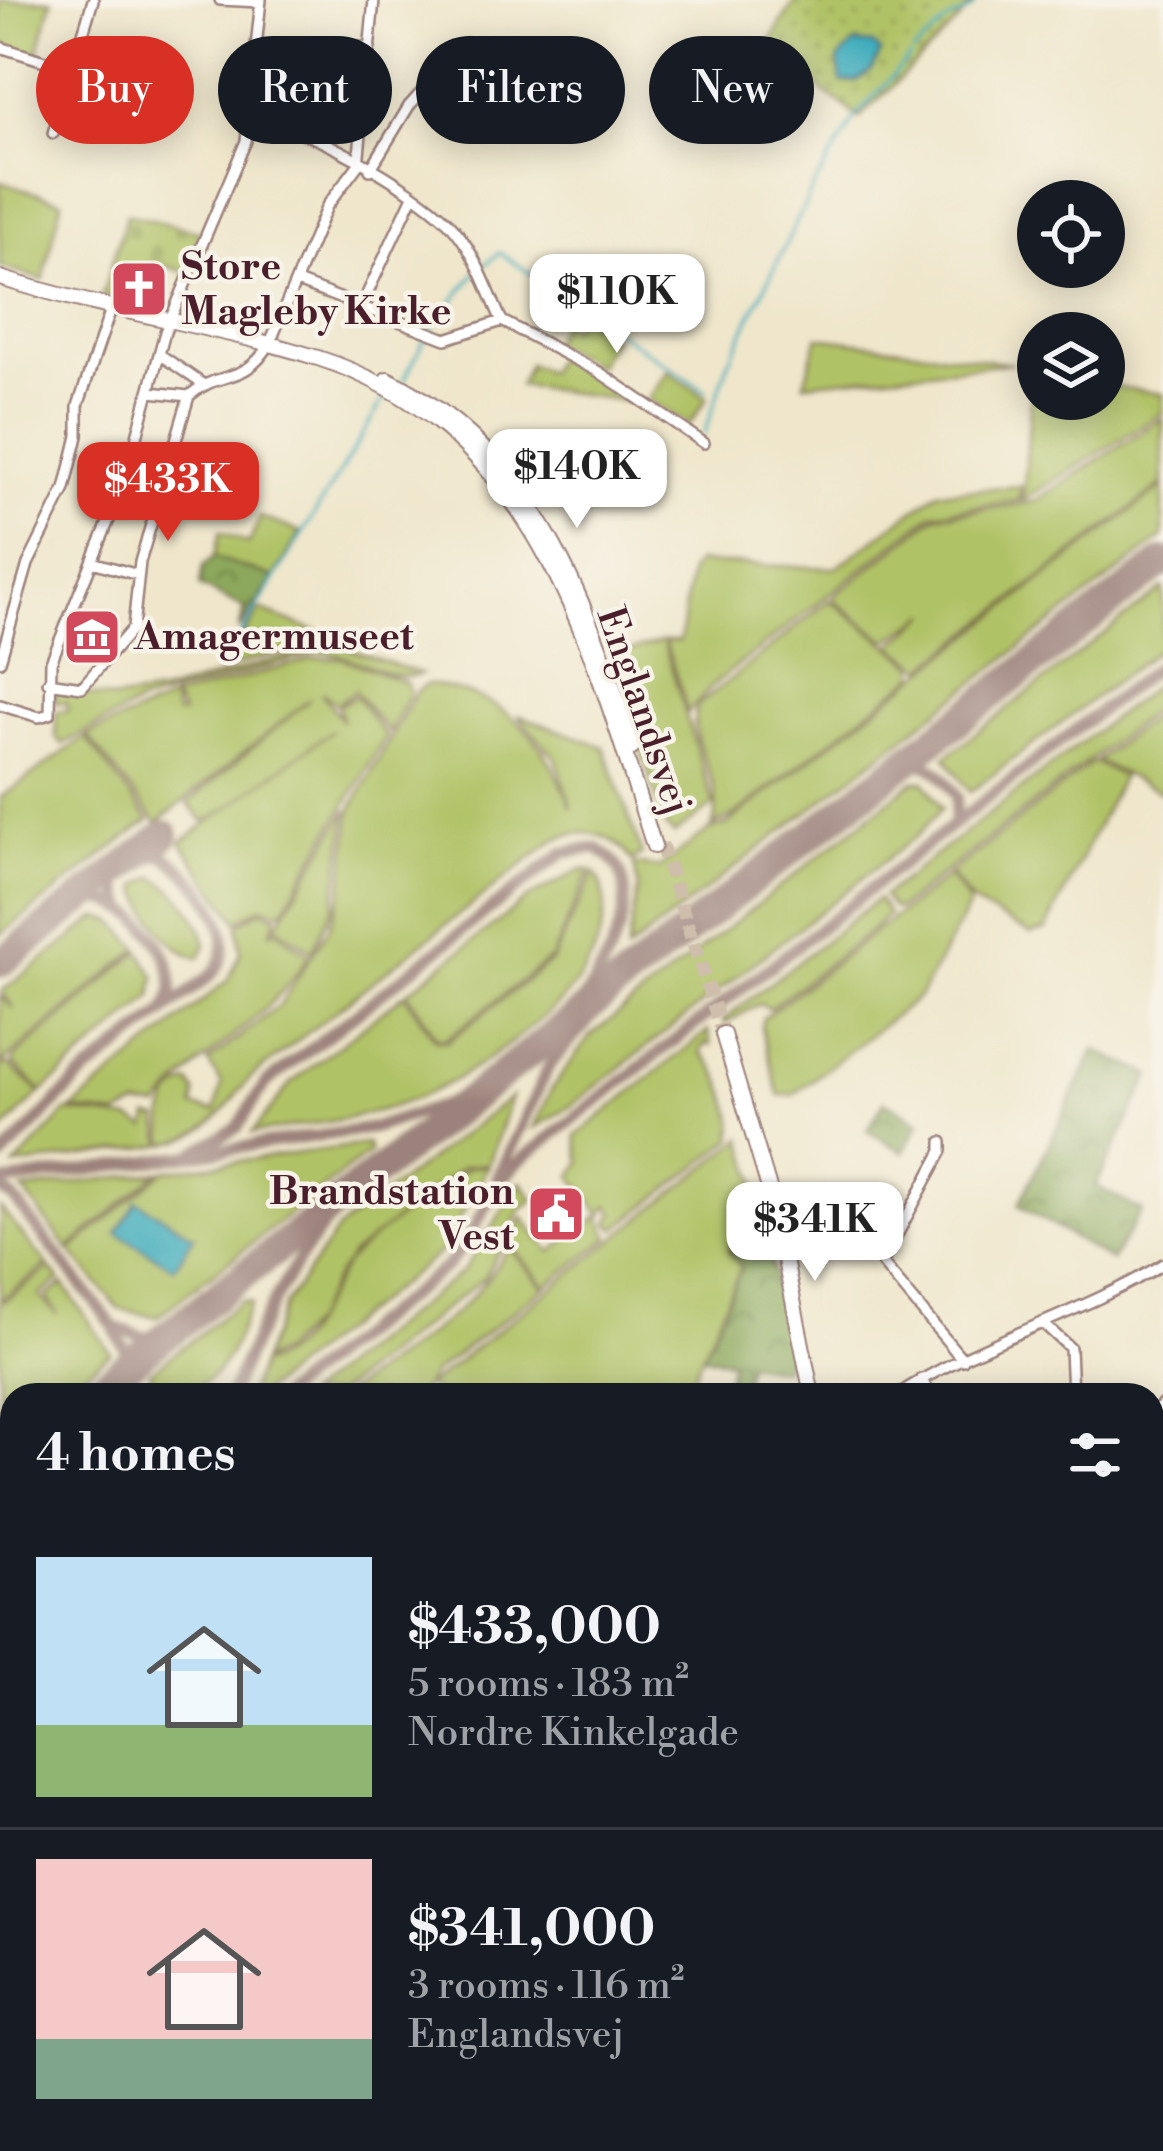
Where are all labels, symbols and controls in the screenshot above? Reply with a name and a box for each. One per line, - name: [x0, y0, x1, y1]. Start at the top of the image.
- chip: Buy: [36, 36, 194, 144]
- chip: Rent: [218, 36, 392, 144]
- chip: Filters: [416, 36, 625, 144]
- chip: New: [649, 36, 814, 144]
- map controls: [1017, 180, 1125, 420]
- button: locate: [1017, 180, 1125, 288]
- place label: Store Magleby Kirke: [181, 243, 452, 337]
- pin: $110K: [533, 254, 701, 356]
- church icon: Store Magleby Kirke: [108, 258, 170, 320]
- text: $110K: [557, 268, 677, 317]
- button: layers: [1017, 312, 1125, 420]
- pin: $140K: [493, 429, 661, 531]
- pin: $433K: [84, 442, 252, 544]
- text: $140K: [514, 443, 640, 492]
- text: $433K: [104, 456, 232, 505]
- street label: Englandsvej: [585, 601, 701, 821]
- museum icon: Amagermuseet: [61, 606, 123, 668]
- place label: Amagermuseet: [133, 613, 415, 662]
- place label: Brandstation Vest: [269, 1168, 515, 1262]
- pin: $341K: [731, 1182, 899, 1284]
- public building icon: Brandstation Vest: [525, 1183, 587, 1245]
- text: $341K: [753, 1196, 877, 1245]
- icon: filters: [1062, 1422, 1128, 1488]
- text: 4 homes: [36, 1423, 236, 1487]
- text: $433,000: [408, 1596, 661, 1660]
- icon: home: [132, 1605, 276, 1749]
- text: 5 rooms · 183 m²: [408, 1660, 689, 1709]
- text: Nordre Kinkelgade: [408, 1709, 739, 1758]
- text: $341,000: [408, 1898, 655, 1962]
- icon: home: [132, 1907, 276, 2051]
- text: 3 rooms · 116 m²: [408, 1962, 685, 2011]
- text: Englandsvej: [408, 2011, 624, 2060]

